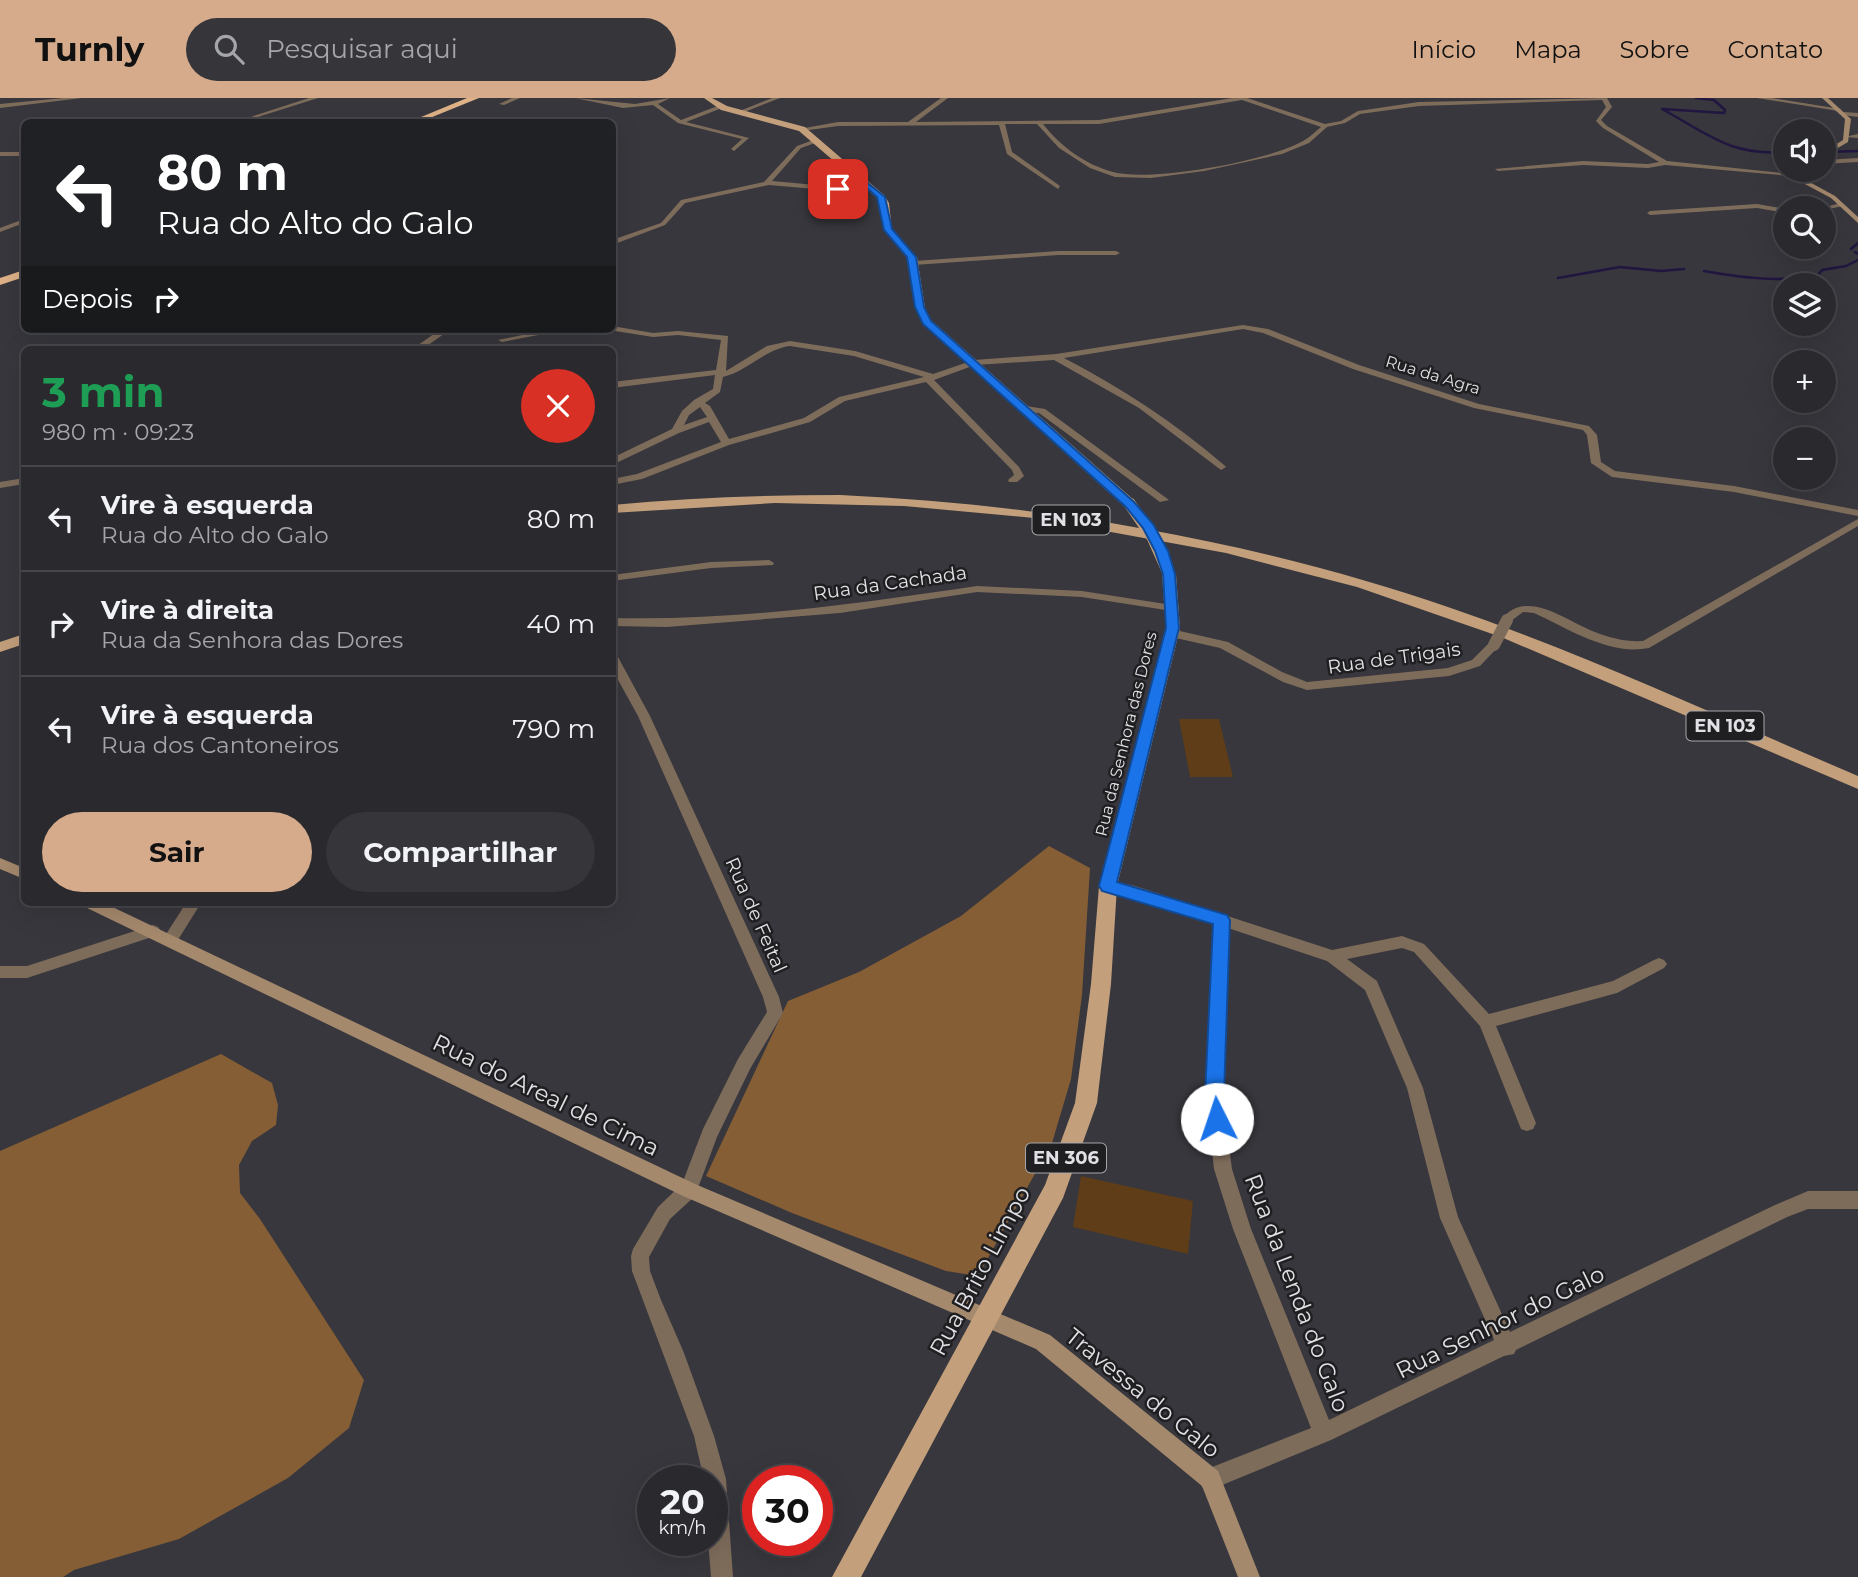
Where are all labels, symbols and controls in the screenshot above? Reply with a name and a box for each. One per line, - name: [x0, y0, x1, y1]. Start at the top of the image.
- search box: [186, 18, 676, 81]
- text: Turnly: [35, 29, 144, 69]
- icon: search: [210, 30, 248, 68]
- text: Pesquisar aqui: [266, 33, 458, 65]
- text: Início: [1411, 35, 1476, 64]
- text: Mapa: [1514, 35, 1582, 64]
- text: Sobre: [1620, 35, 1689, 64]
- text: Contato: [1727, 35, 1823, 64]
- map controls: [1773, 119, 1836, 490]
- button: sound: [1773, 119, 1836, 182]
- text: 80 m: [157, 143, 288, 202]
- icon: left: [42, 147, 133, 238]
- pin: [808, 159, 868, 219]
- icon: arrive: [819, 170, 857, 208]
- button: search: [1773, 196, 1836, 259]
- text: Rua do Alto do Galo: [157, 203, 474, 242]
- button: layers: [1773, 273, 1836, 336]
- icon: right: [147, 280, 185, 318]
- text: Depois: [42, 283, 133, 315]
- button: +: [1773, 350, 1836, 413]
- street label: Rua da Agra: [1383, 352, 1483, 398]
- text: 3 min: [42, 366, 164, 418]
- button: close: [521, 369, 595, 443]
- text: 980 m · 09:23: [42, 418, 194, 446]
- button: −: [1773, 427, 1836, 490]
- text: Vire à esquerda: [101, 489, 314, 521]
- icon: left: [42, 500, 80, 538]
- text: 80 m: [527, 503, 595, 535]
- road number: EN 103: [1032, 506, 1110, 534]
- text: Rua do Alto do Galo: [101, 521, 329, 549]
- street label: Rua da Cachada: [812, 561, 968, 605]
- text: Vire à direita: [101, 594, 274, 626]
- icon: right: [42, 605, 80, 643]
- text: 40 m: [526, 608, 595, 640]
- text: Rua da Senhora das Dores: [101, 626, 403, 654]
- street label: Rua da Senhora das Dores: [1091, 630, 1161, 838]
- street label: Rua de Trigais: [1326, 637, 1462, 679]
- text: Vire à esquerda: [101, 699, 314, 731]
- icon: left: [42, 710, 80, 748]
- road number: EN 103: [1686, 712, 1764, 740]
- text: 790 m: [512, 713, 595, 745]
- text: Rua dos Cantoneiros: [101, 731, 339, 759]
- button: Sair: [42, 812, 312, 892]
- button: Compartilhar: [326, 812, 595, 892]
- street label: Rua de Feital: [720, 854, 792, 976]
- street label: Rua do Areal de Cima: [428, 1028, 664, 1162]
- position arrow: [1180, 1082, 1254, 1156]
- road number: EN 306: [1026, 1143, 1106, 1172]
- street label: Rua da Lenda do Galo: [1239, 1170, 1355, 1416]
- street label: Rua Brito Limpo: [924, 1182, 1036, 1360]
- street label: Rua Senhor do Galo: [1391, 1259, 1609, 1385]
- street label: Travessa do Galo: [1060, 1322, 1226, 1464]
- speed limit sign: 30: [742, 1465, 833, 1556]
- text: 20: [660, 1480, 705, 1523]
- text: km/h: [658, 1517, 707, 1539]

